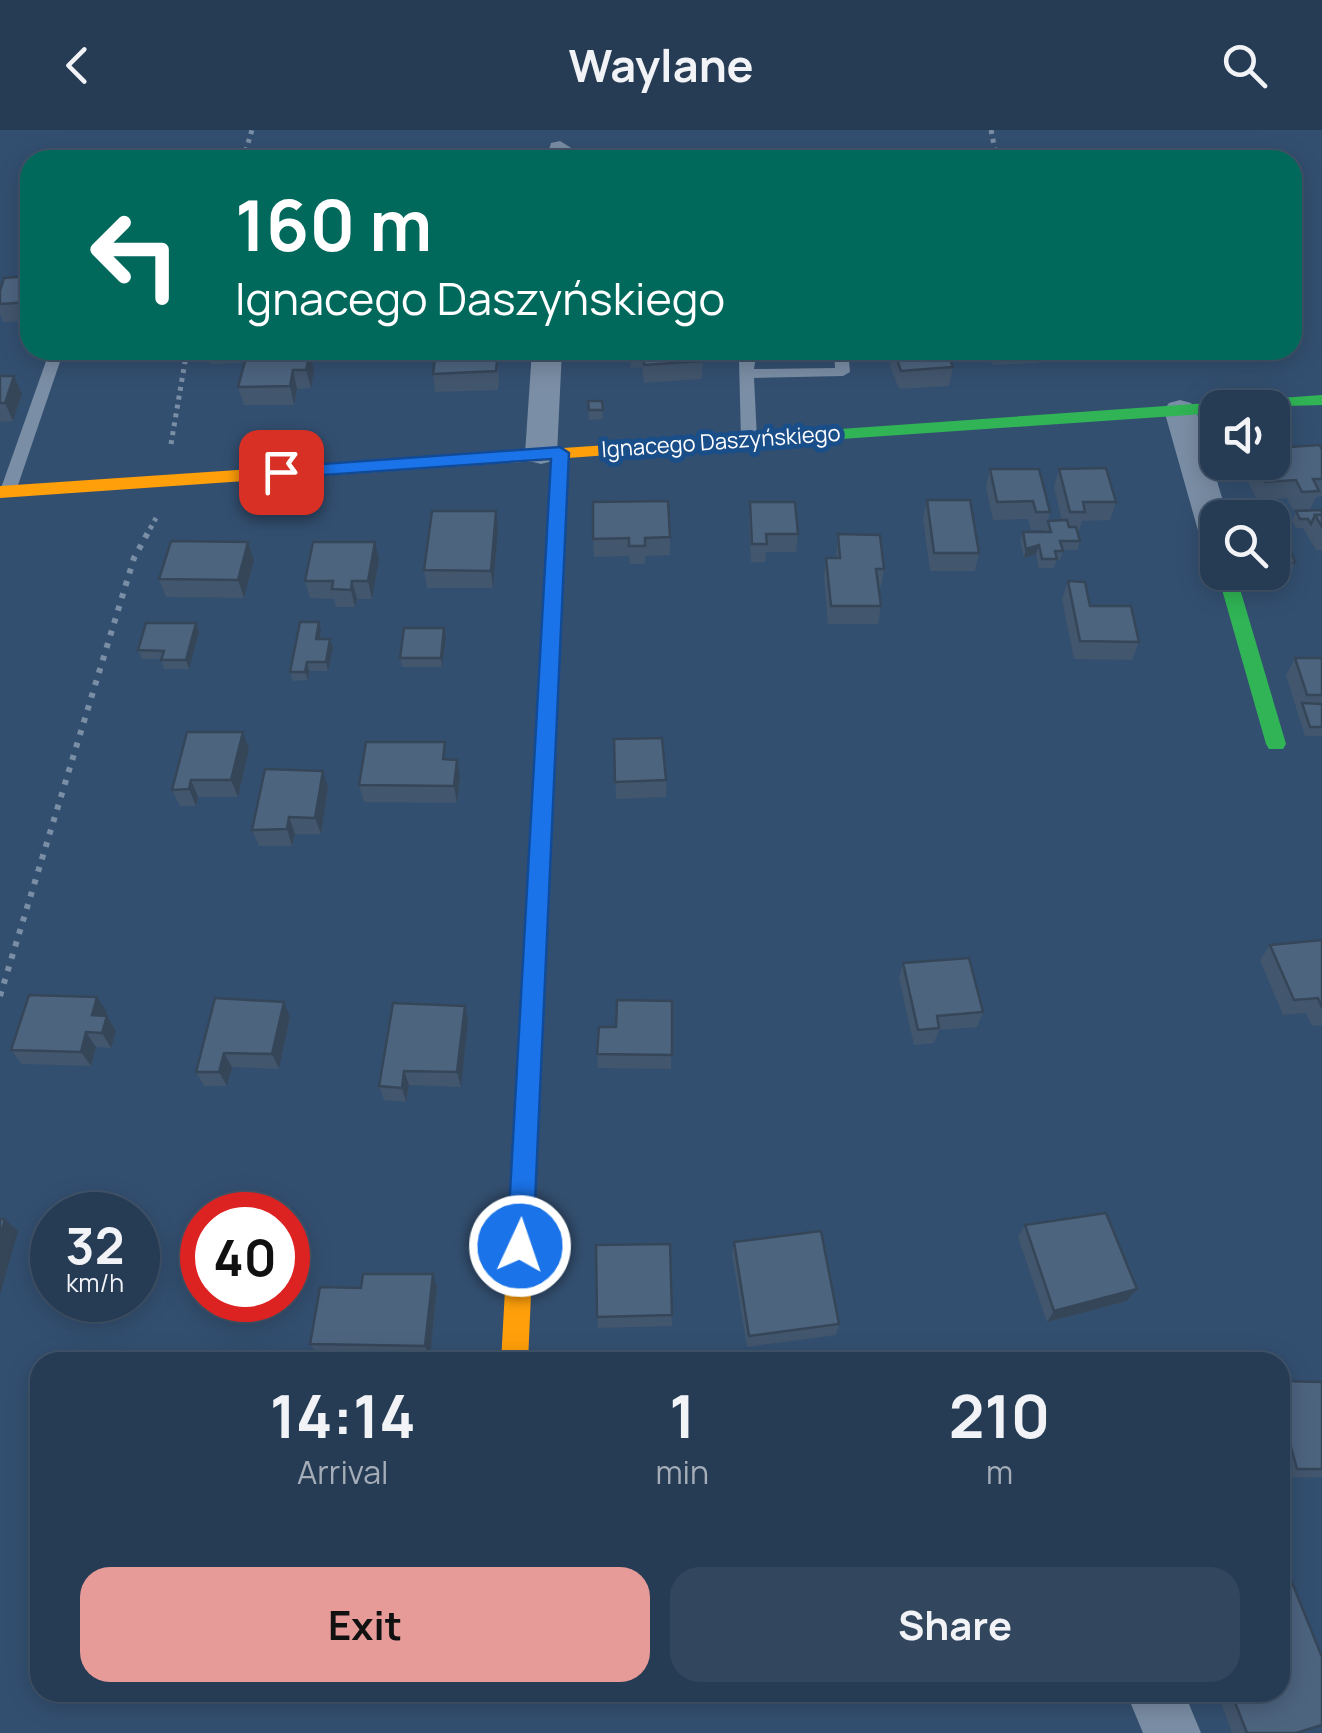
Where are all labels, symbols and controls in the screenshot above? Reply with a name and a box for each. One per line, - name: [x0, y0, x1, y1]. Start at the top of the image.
- text: Waylane: [568, 34, 754, 96]
- icon: back: [50, 38, 105, 93]
- icon: search: [1217, 38, 1272, 93]
- text: 160 m: [235, 176, 432, 272]
- icon: left: [70, 190, 200, 320]
- text: Ignacego Daszyńskiego: [235, 267, 725, 329]
- map controls: [1200, 390, 1290, 590]
- button: sound: [1200, 390, 1290, 480]
- street label: Ignacego Daszyńskiego: [600, 418, 842, 464]
- pin: [239, 430, 324, 515]
- icon: arrive: [254, 445, 309, 500]
- button: search: [1200, 500, 1290, 590]
- speed limit sign: 40: [180, 1192, 310, 1322]
- position arrow: [468, 1194, 572, 1298]
- text: 32: [66, 1211, 124, 1279]
- text: km/h: [66, 1265, 124, 1300]
- text: 14:14: [270, 1374, 416, 1456]
- text: 1: [669, 1374, 695, 1456]
- text: 210: [949, 1374, 1050, 1456]
- text: Arrival: [297, 1450, 388, 1494]
- text: min: [655, 1450, 709, 1494]
- text: m: [986, 1450, 1013, 1494]
- button: Exit: [80, 1567, 650, 1682]
- button: Share: [670, 1567, 1240, 1682]

